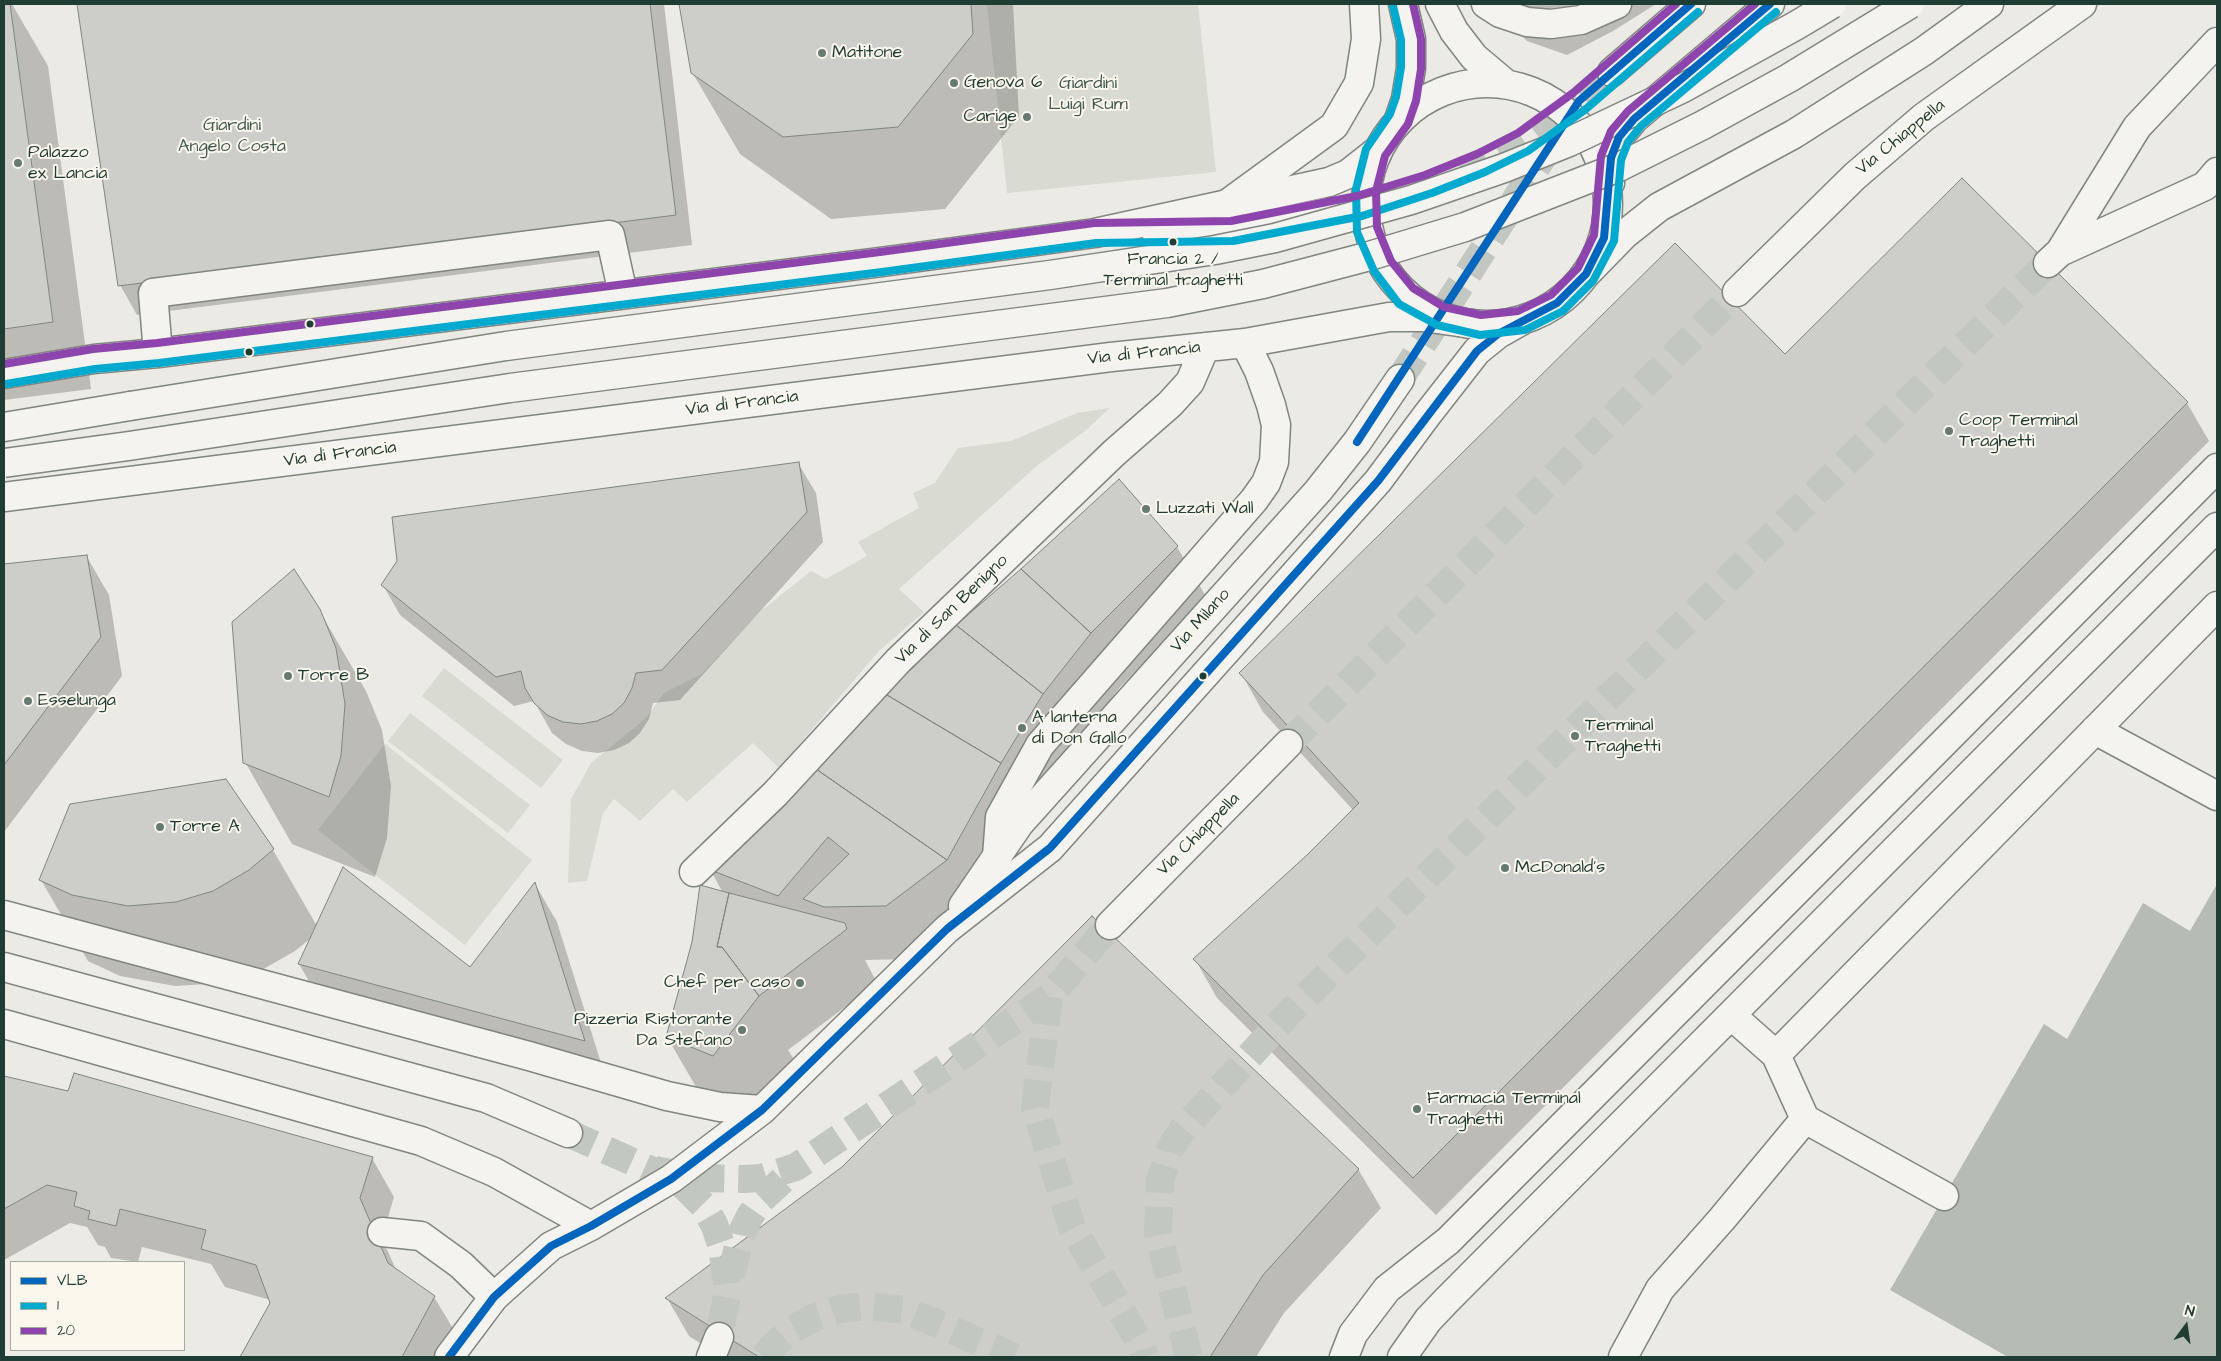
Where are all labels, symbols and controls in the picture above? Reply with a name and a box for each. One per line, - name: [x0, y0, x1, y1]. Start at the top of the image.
- place label: Matitone: [832, 42, 902, 64]
- marker: Matitone: [816, 47, 828, 59]
- place label: Genova 6: [964, 72, 1042, 94]
- park label: Giardini Luigi Rum: [1048, 73, 1128, 116]
- marker: Genova 6: [948, 77, 960, 89]
- street label: Via Chiappella: [1852, 95, 1950, 181]
- place label: Carige: [963, 106, 1017, 128]
- marker: Carige: [1021, 111, 1033, 123]
- park label: Giardini Angelo Costa: [178, 115, 286, 158]
- place label: Palazzo ex Lancia: [28, 142, 107, 184]
- marker: Palazzo ex Lancia: [12, 157, 24, 169]
- marker: Francia 2 / Terminal traghetti: [1168, 237, 1178, 247]
- place label: Francia 2 / Terminal traghetti: [1103, 250, 1243, 290]
- unlabelled marker: [305, 319, 315, 329]
- street label: Via di Francia: [1087, 337, 1201, 371]
- unlabelled marker: [244, 347, 254, 357]
- street label: Via di Francia: [684, 386, 800, 422]
- place label: Coop Terminal Traghetti: [1959, 410, 2078, 452]
- marker: Coop Terminal Traghetti: [1943, 425, 1955, 437]
- street label: Via di Francia: [282, 437, 398, 473]
- place label: Luzzati Wall: [1156, 498, 1254, 520]
- marker: Luzzati Wall: [1140, 503, 1152, 515]
- street label: Via di San Benigno: [891, 550, 1013, 670]
- street label: Via Milano: [1167, 584, 1235, 658]
- place label: Torre B: [298, 665, 369, 687]
- marker: Torre B: [282, 670, 294, 682]
- unlabelled marker: [1198, 671, 1208, 681]
- place label: Esselunga: [38, 690, 116, 712]
- marker: Esselunga: [22, 695, 34, 707]
- place label: A lanterna di Don Gallo: [1032, 707, 1127, 750]
- place label: Terminal Traghetti: [1585, 715, 1661, 758]
- marker: A lanterna di Don Gallo: [1016, 722, 1028, 734]
- marker: Terminal Traghetti: [1569, 730, 1581, 742]
- street label: Via Chiappella: [1153, 789, 1245, 881]
- place label: Torre A: [170, 816, 240, 838]
- marker: Torre A: [154, 821, 166, 833]
- place label: McDonald's: [1515, 857, 1605, 879]
- marker: McDonald's: [1499, 862, 1511, 874]
- place label: Chef per caso: [664, 972, 790, 994]
- marker: Chef per caso: [794, 977, 806, 989]
- place label: Pizzeria Ristorante Da Stefano: [574, 1009, 732, 1052]
- marker: Pizzeria Ristorante Da Stefano: [736, 1024, 748, 1036]
- place label: Farmacia Terminal Traghetti: [1427, 1088, 1581, 1130]
- marker: Farmacia Terminal Traghetti: [1411, 1103, 1423, 1115]
- legend: [10, 1261, 185, 1351]
- text: VLB: [57, 1270, 87, 1291]
- text: 1: [57, 1295, 59, 1316]
- north arrow: [2161, 1301, 2211, 1351]
- text: N: [2183, 1301, 2196, 1322]
- text: 20: [57, 1320, 75, 1341]

